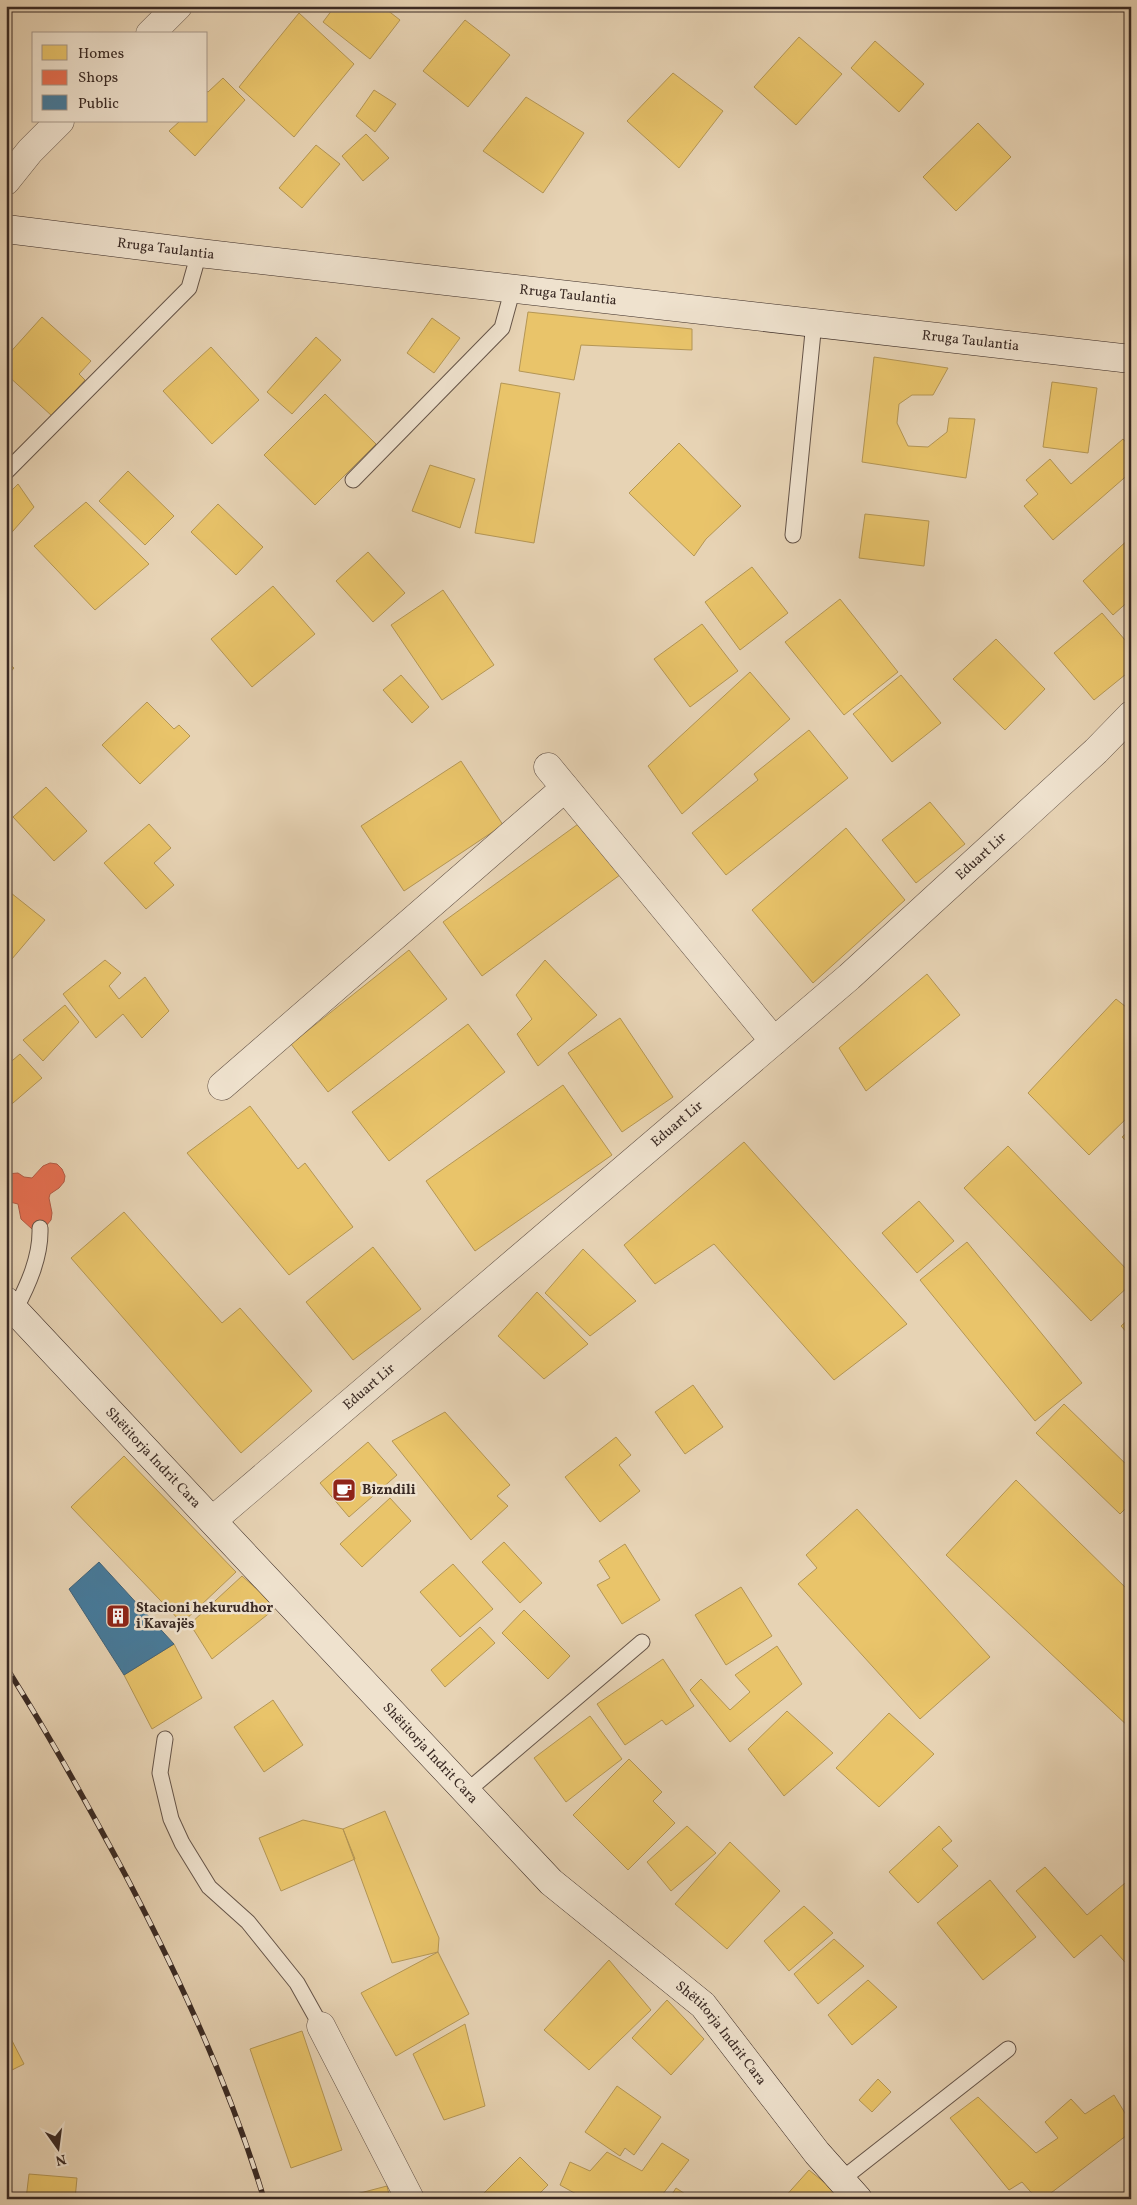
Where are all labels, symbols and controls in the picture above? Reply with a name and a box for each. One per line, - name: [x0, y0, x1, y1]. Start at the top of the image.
- legend: [32, 32, 208, 122]
- text: Homes: [78, 44, 124, 65]
- text: Shops: [78, 68, 118, 89]
- text: Public: [78, 94, 119, 115]
- street label: Rruga Taulantia: [116, 233, 215, 264]
- street label: Rruga Taulantia: [518, 280, 618, 310]
- street label: Rruga Taulantia: [921, 326, 1020, 356]
- street label: Eduart Lir: [951, 828, 1011, 885]
- street label: Eduart Lir: [647, 1096, 707, 1152]
- street label: Eduart Lir: [339, 1359, 399, 1414]
- street label: Shëtitorja Indrit Cara: [101, 1403, 205, 1512]
- cafe icon: Bizndili: [331, 1477, 357, 1503]
- place label: Bizndili: [362, 1481, 416, 1500]
- place label: Stacioni hekurudhor i Kavajës: [136, 1599, 274, 1634]
- building icon: Stacioni hekurudhor i Kavajës: [105, 1603, 131, 1629]
- street label: Shëtitorja Indrit Cara: [378, 1699, 482, 1808]
- street label: Shëtitorja Indrit Cara: [671, 1977, 771, 2089]
- north arrow: [32, 2122, 82, 2172]
- text: N: [54, 2149, 68, 2170]

